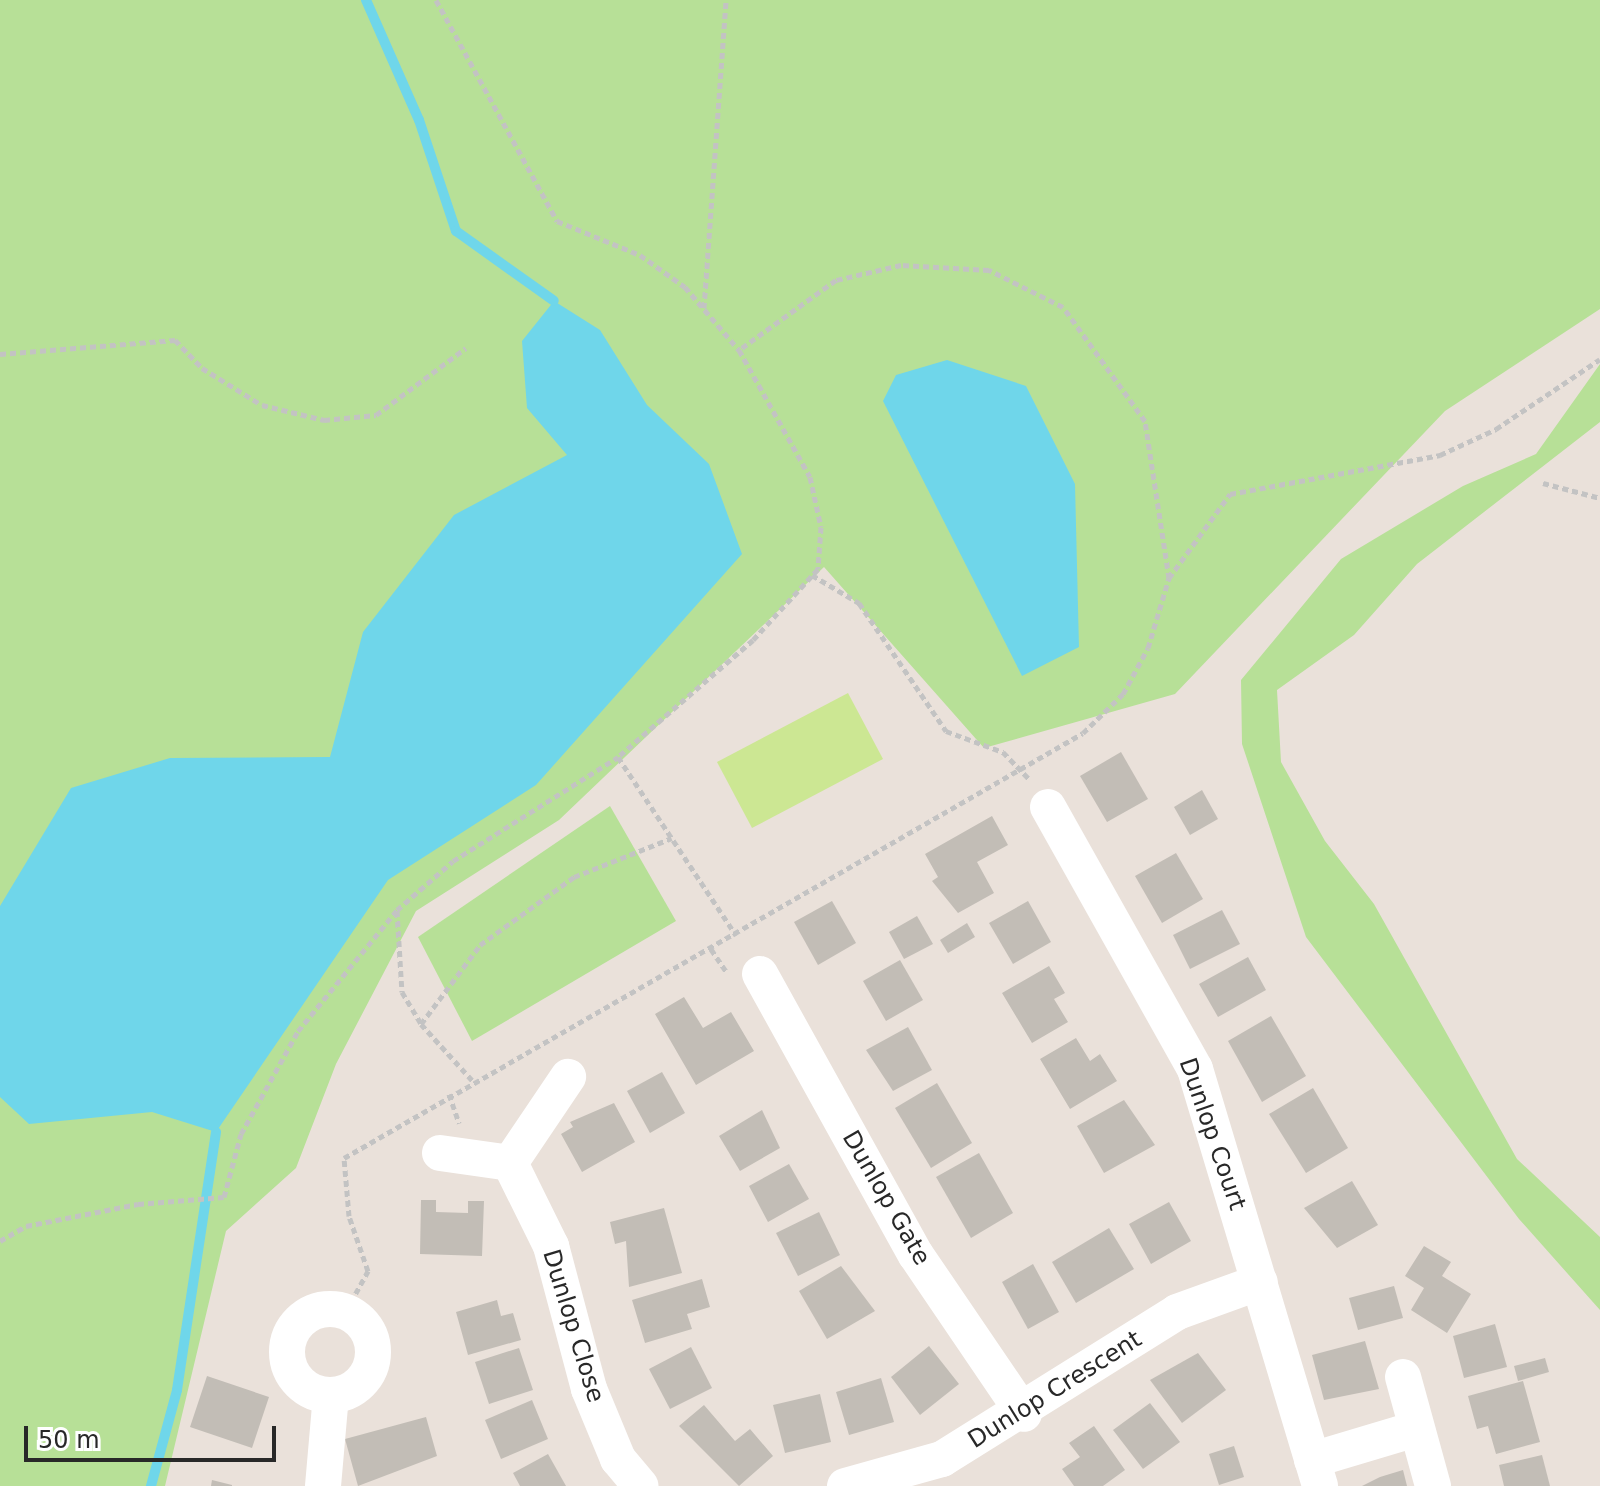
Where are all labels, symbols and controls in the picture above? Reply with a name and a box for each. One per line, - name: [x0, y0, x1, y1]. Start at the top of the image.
- street label: Dunlop Court: [1172, 1054, 1252, 1214]
- street label: Dunlop Gate: [836, 1126, 936, 1270]
- street label: Dunlop Close: [536, 1246, 610, 1406]
- street label: Dunlop Crescent: [963, 1325, 1147, 1455]
- scale bar: [28, 1410, 280, 1460]
- text: 50 m: [38, 1426, 100, 1454]

